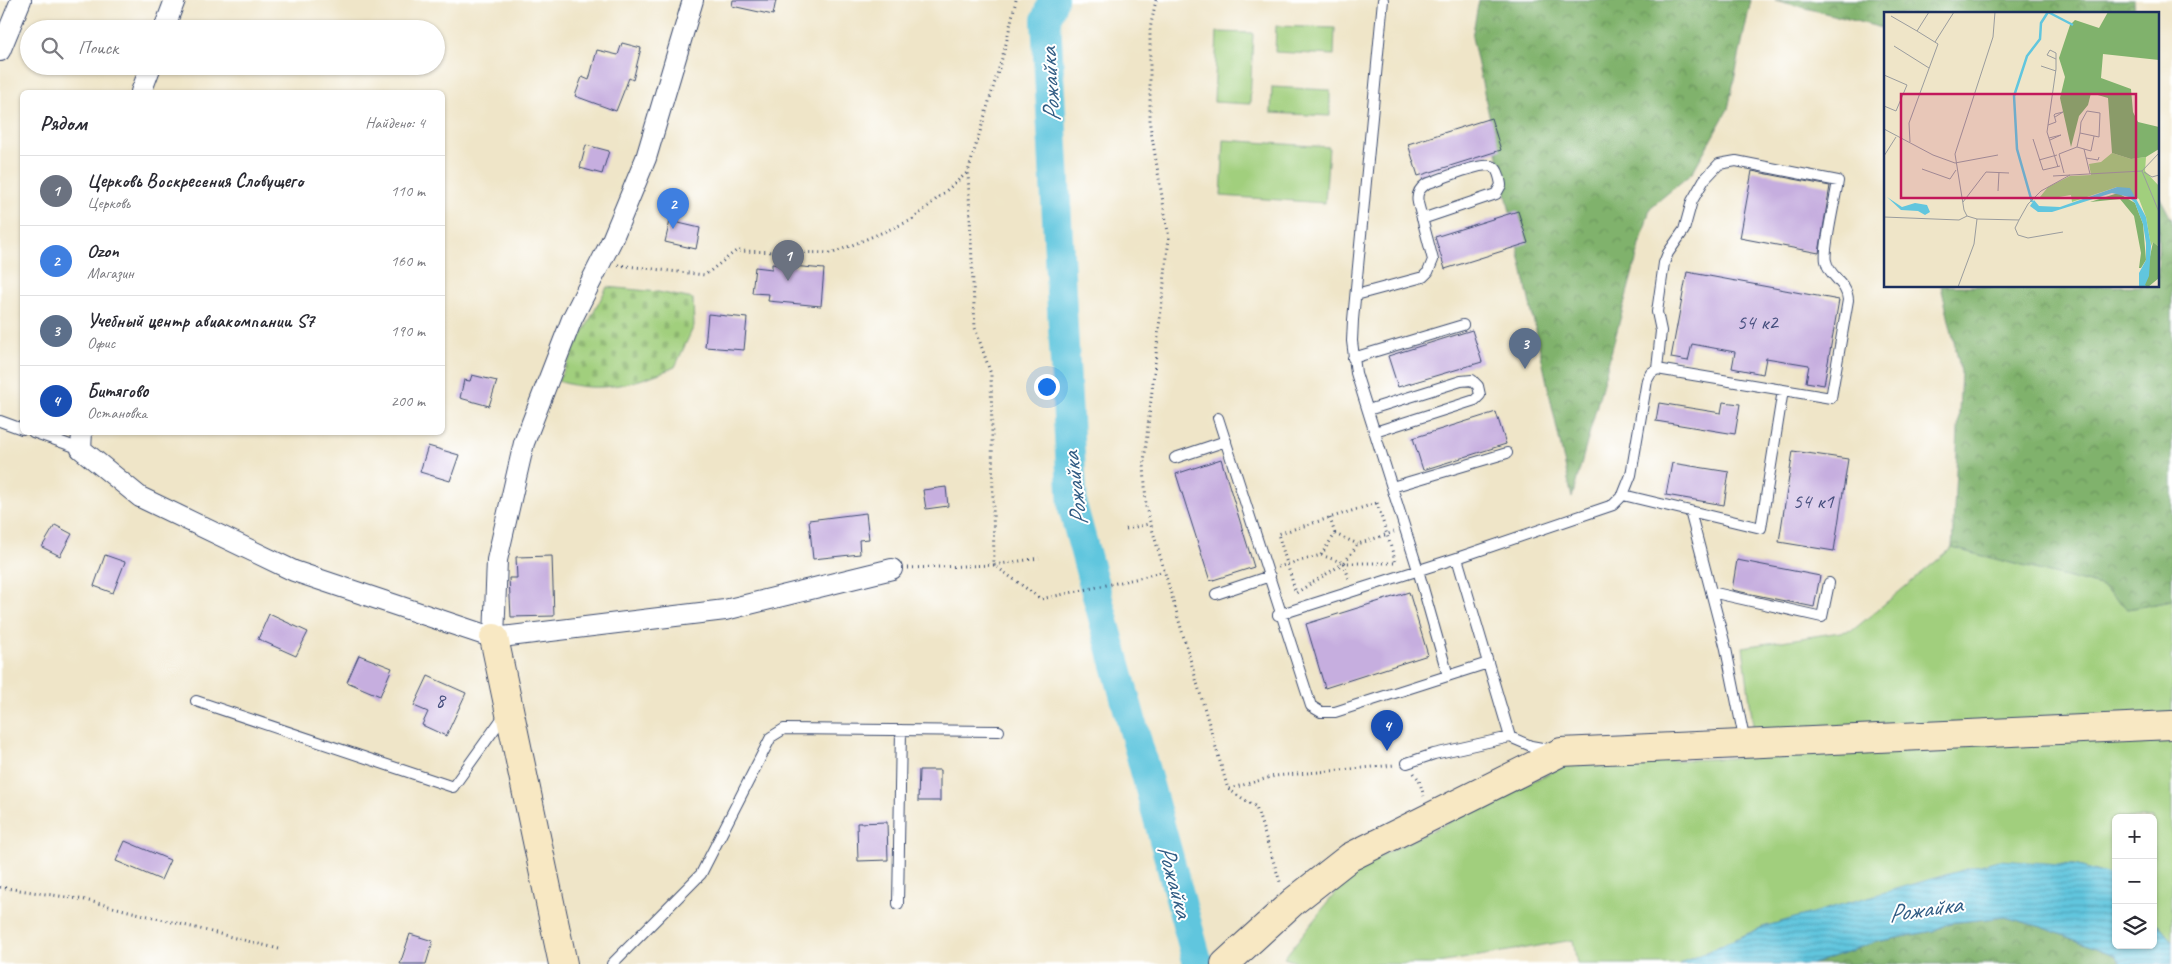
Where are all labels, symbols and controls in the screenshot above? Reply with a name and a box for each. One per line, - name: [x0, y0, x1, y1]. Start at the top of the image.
- inset map: [1884, 12, 2160, 288]
- search box: [20, 20, 445, 75]
- icon: search: [38, 34, 66, 62]
- text: Поиск: [78, 36, 118, 60]
- water label: Рожайка: [1032, 45, 1068, 123]
- text: Рядом: [40, 110, 87, 136]
- text: Найдено: 4: [365, 113, 425, 133]
- text: Церковь Воскресения Словущего: [87, 169, 303, 193]
- text: 1: [52, 181, 60, 201]
- text: 110 m: [391, 181, 425, 201]
- pin: 2: [657, 188, 689, 229]
- text: Церковь: [87, 193, 130, 213]
- text: Ozon: [87, 239, 119, 263]
- pin: 1: [772, 240, 804, 281]
- text: 2: [52, 251, 60, 271]
- text: 160 m: [391, 251, 425, 271]
- text: Магазин: [87, 263, 134, 283]
- text: Учебный центр авиакомпании S7: [87, 309, 314, 333]
- house number: 54 к2: [1736, 309, 1779, 335]
- text: 3: [52, 321, 60, 341]
- text: 190 m: [391, 321, 425, 341]
- pin: 3: [1509, 328, 1541, 369]
- text: Офис: [87, 333, 115, 353]
- your location: [1034, 374, 1060, 400]
- text: Битягово: [87, 379, 148, 403]
- text: 4: [52, 391, 60, 411]
- text: 200 m: [391, 391, 425, 411]
- text: Остановка: [87, 403, 147, 423]
- water label: Рожайка: [1054, 448, 1095, 528]
- house number: 54 к1: [1792, 488, 1835, 514]
- house number: 8: [435, 687, 447, 713]
- pin: 4: [1371, 710, 1403, 751]
- map controls: [2112, 814, 2157, 949]
- button: +: [2112, 814, 2157, 859]
- water label: Рожайка: [1150, 841, 1201, 923]
- button: −: [2112, 859, 2157, 904]
- water label: Рожайка: [1886, 888, 1966, 930]
- button: layers: [2112, 904, 2157, 949]

